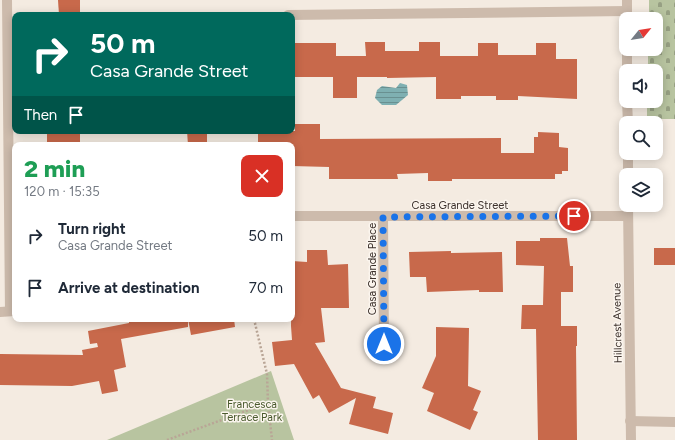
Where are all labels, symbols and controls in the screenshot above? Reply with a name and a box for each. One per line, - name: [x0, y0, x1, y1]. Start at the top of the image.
- north arrow: [619, 12, 663, 56]
- map controls: [619, 12, 663, 212]
- text: 50 m: [90, 26, 156, 60]
- icon: right: [24, 28, 76, 80]
- text: Casa Grande Street: [90, 60, 248, 82]
- button: sound: [619, 64, 663, 108]
- icon: arrive: [65, 104, 87, 126]
- text: Then: [24, 106, 57, 124]
- button: search: [619, 116, 663, 160]
- text: 2 min: [24, 154, 85, 183]
- button: close: [241, 155, 283, 197]
- button: layers: [619, 168, 663, 212]
- text: 120 m · 15:35: [24, 184, 100, 199]
- street label: Casa Grande Street: [412, 199, 508, 212]
- pin: [557, 199, 591, 233]
- icon: arrive: [563, 205, 585, 227]
- text: Turn right: [58, 220, 126, 238]
- street label: Casa Grande Place: [366, 223, 379, 315]
- icon: right: [24, 225, 46, 247]
- text: 50 m: [248, 227, 283, 245]
- text: Casa Grande Street: [58, 238, 172, 253]
- icon: arrive: [24, 277, 46, 299]
- text: Arrive at destination: [58, 279, 199, 297]
- text: 70 m: [249, 279, 283, 297]
- street label: Hillcrest Avenue: [610, 283, 625, 363]
- position arrow: [363, 323, 405, 365]
- park label: Francesca Terrace Park: [222, 398, 283, 424]

